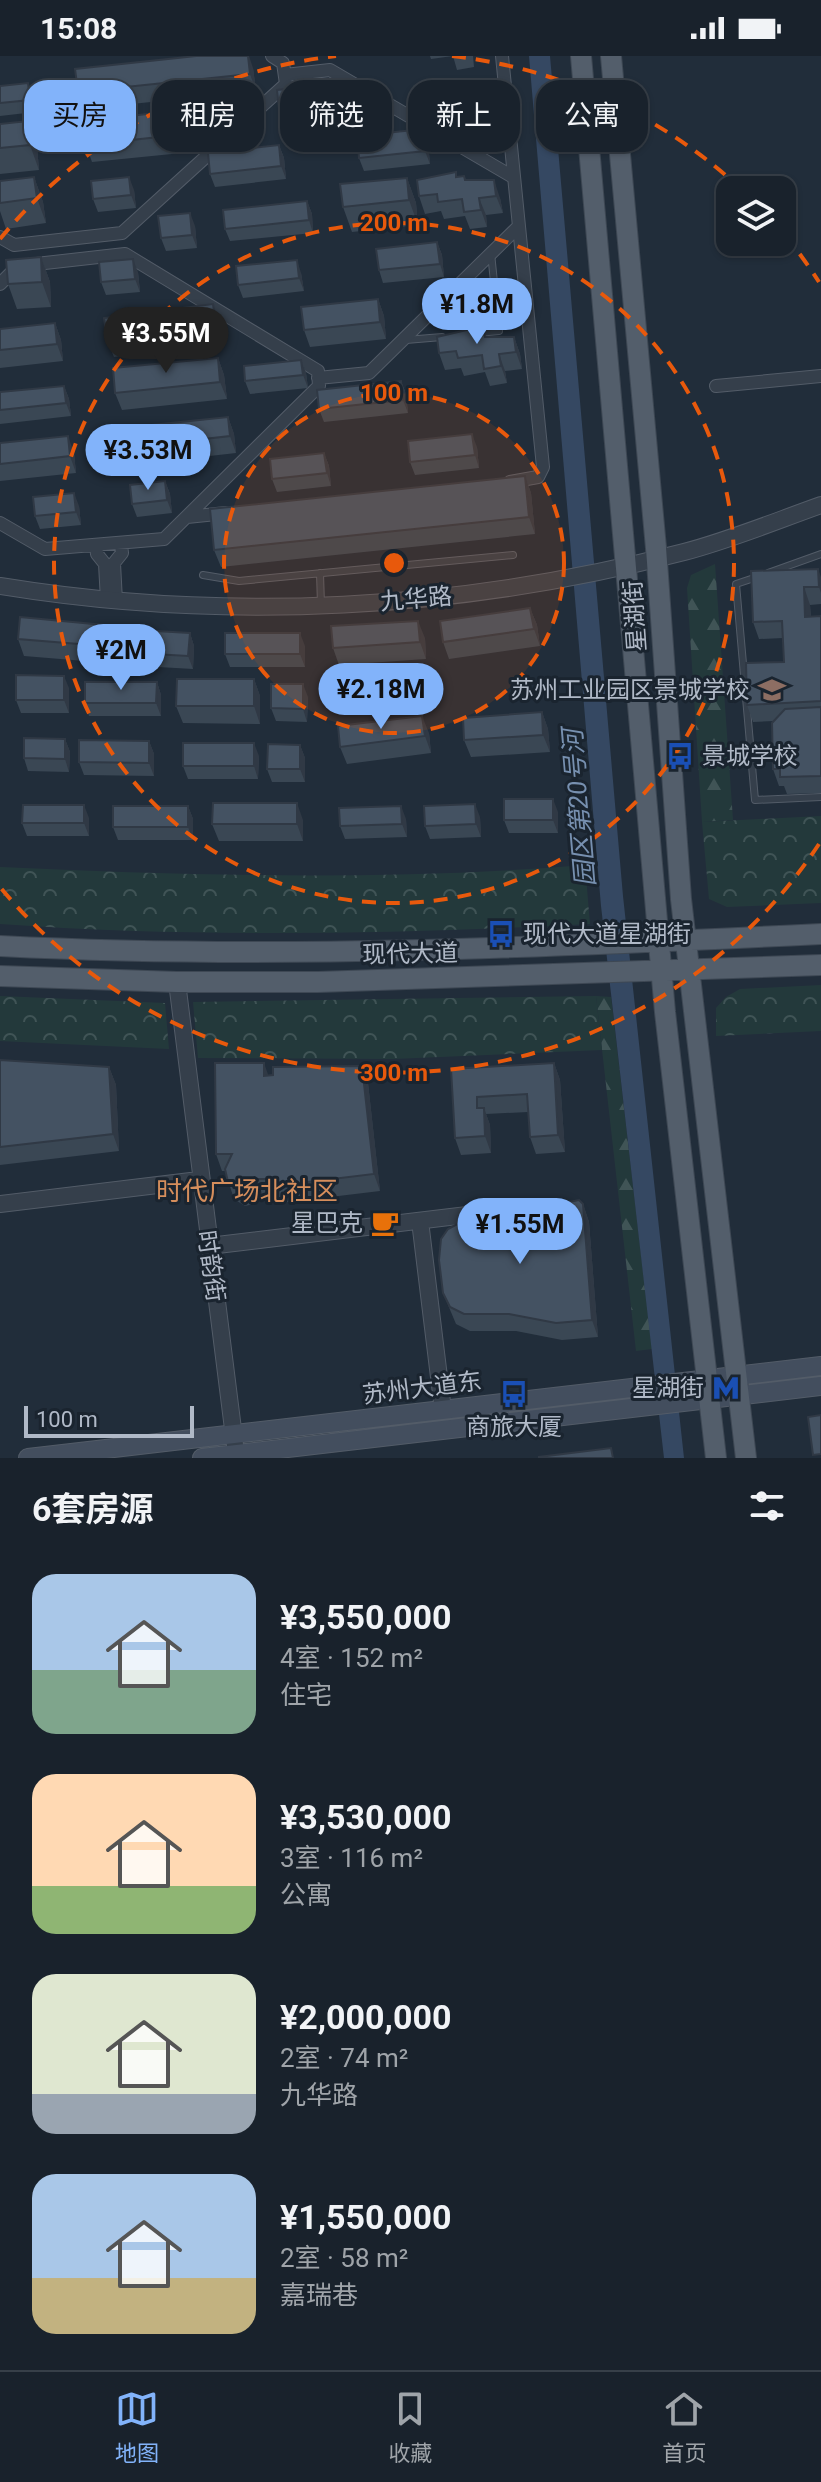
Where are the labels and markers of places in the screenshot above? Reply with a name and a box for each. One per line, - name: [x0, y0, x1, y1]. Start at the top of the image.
- pin: ¥1.8M: [421, 278, 533, 346]
- pin: ¥3.55M: [101, 307, 231, 375]
- pin: ¥3.53M: [83, 424, 213, 492]
- centre of rings: [380, 549, 408, 577]
- pin: ¥2M: [82, 624, 160, 692]
- pin: ¥2.18M: [316, 663, 446, 731]
- school or university icon: 苏州工业园区景城学校: [757, 675, 787, 705]
- place label: 苏州工业园区景城学校: [510, 676, 750, 704]
- bus stop icon: 景城学校: [665, 741, 695, 771]
- place label: 景城学校: [702, 742, 798, 770]
- bus stop icon: 现代大道星湖街: [486, 919, 516, 949]
- place label: 现代大道星湖街: [523, 920, 691, 948]
- pin: ¥1.55M: [455, 1198, 585, 1266]
- cafe icon: 星巴克: [370, 1208, 400, 1238]
- place label: 星巴克: [291, 1209, 363, 1237]
- metro station icon: 星湖街: [711, 1373, 741, 1403]
- place label: 星湖街: [632, 1374, 704, 1402]
- bus stop icon: 商旅大厦: [499, 1379, 529, 1409]
- place label: 商旅大厦: [466, 1413, 562, 1441]

